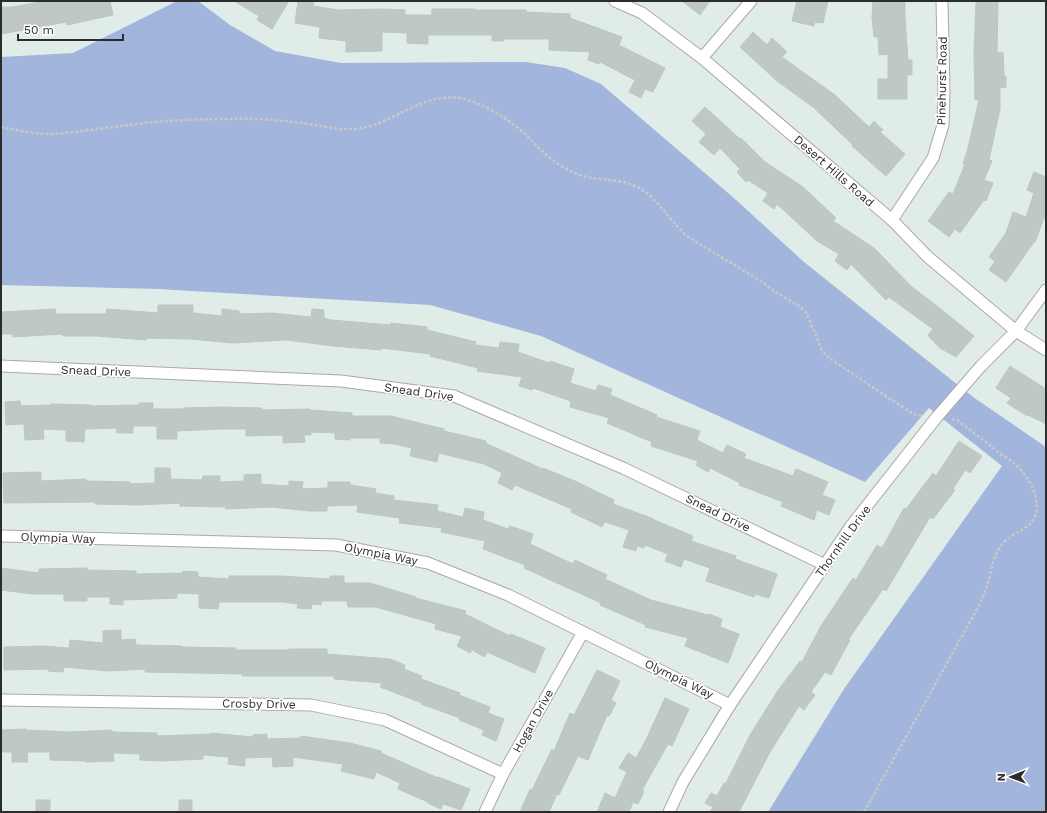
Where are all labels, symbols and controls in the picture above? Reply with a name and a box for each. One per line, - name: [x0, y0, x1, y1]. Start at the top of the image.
- scale bar: [18, 16, 123, 42]
- text: 50 m: [24, 23, 54, 37]
- street label: Pinehurst Road: [934, 36, 950, 126]
- street label: Desert Hills Road: [791, 132, 877, 210]
- street label: Snead Drive: [61, 363, 131, 379]
- street label: Snead Drive: [383, 380, 455, 404]
- street label: Snead Drive: [683, 491, 753, 535]
- street label: Thornhill Drive: [812, 502, 874, 580]
- street label: Olympia Way: [20, 530, 96, 546]
- street label: Olympia Way: [343, 540, 420, 568]
- street label: Olympia Way: [642, 656, 716, 702]
- street label: Hogan Drive: [510, 687, 556, 755]
- street label: Crosby Drive: [222, 696, 296, 712]
- north arrow: [991, 757, 1031, 797]
- text: N: [995, 773, 1008, 781]

